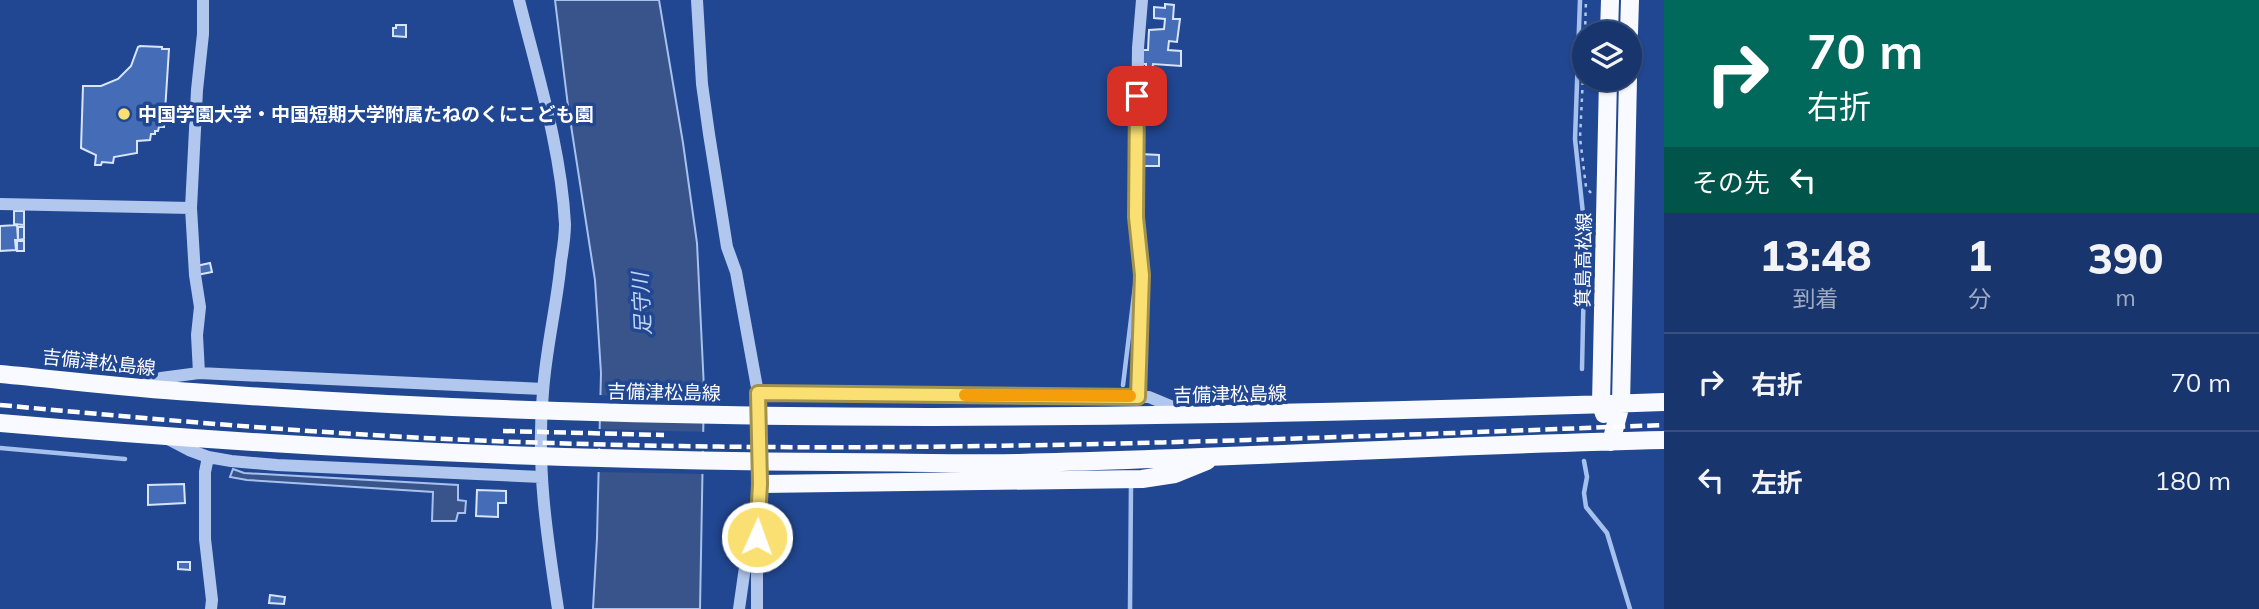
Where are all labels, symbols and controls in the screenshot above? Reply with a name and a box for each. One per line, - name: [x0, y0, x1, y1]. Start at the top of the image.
- text: 70 m: [1807, 20, 1923, 81]
- map controls: [1572, 21, 1642, 91]
- button: layers: [1572, 21, 1642, 91]
- icon: right: [1692, 28, 1783, 119]
- pin: [1107, 66, 1167, 126]
- icon: arrive: [1118, 77, 1156, 115]
- text: 右折: [1807, 86, 1871, 126]
- place label: 中国学園大学・中国短期大学附属たねのくにこども園: [138, 102, 594, 126]
- marker: 中国学園大学・中国短期大学附属たねのくにこども園: [116, 106, 132, 122]
- icon: left: [1784, 161, 1822, 199]
- text: その先: [1692, 166, 1770, 199]
- street label: 箕島高松線: [1570, 212, 1596, 308]
- text: 13:48: [1760, 229, 1871, 282]
- text: 1: [1967, 229, 1992, 282]
- text: 390: [2088, 232, 2163, 285]
- water label: 足守川: [626, 270, 656, 336]
- text: m: [2115, 283, 2136, 312]
- text: 到着: [1792, 284, 1838, 313]
- text: 分: [1968, 284, 1991, 313]
- street label: 吉備津松島線: [41, 344, 157, 380]
- icon: right: [1692, 363, 1730, 401]
- text: 70 m: [2170, 366, 2231, 399]
- text: 右折: [1751, 368, 1803, 401]
- street label: 吉備津松島線: [607, 379, 721, 405]
- street label: 吉備津松島線: [1173, 381, 1287, 407]
- icon: left: [1692, 461, 1730, 499]
- text: 180 m: [2155, 464, 2231, 497]
- text: 左折: [1751, 466, 1803, 499]
- position arrow: [720, 500, 794, 574]

